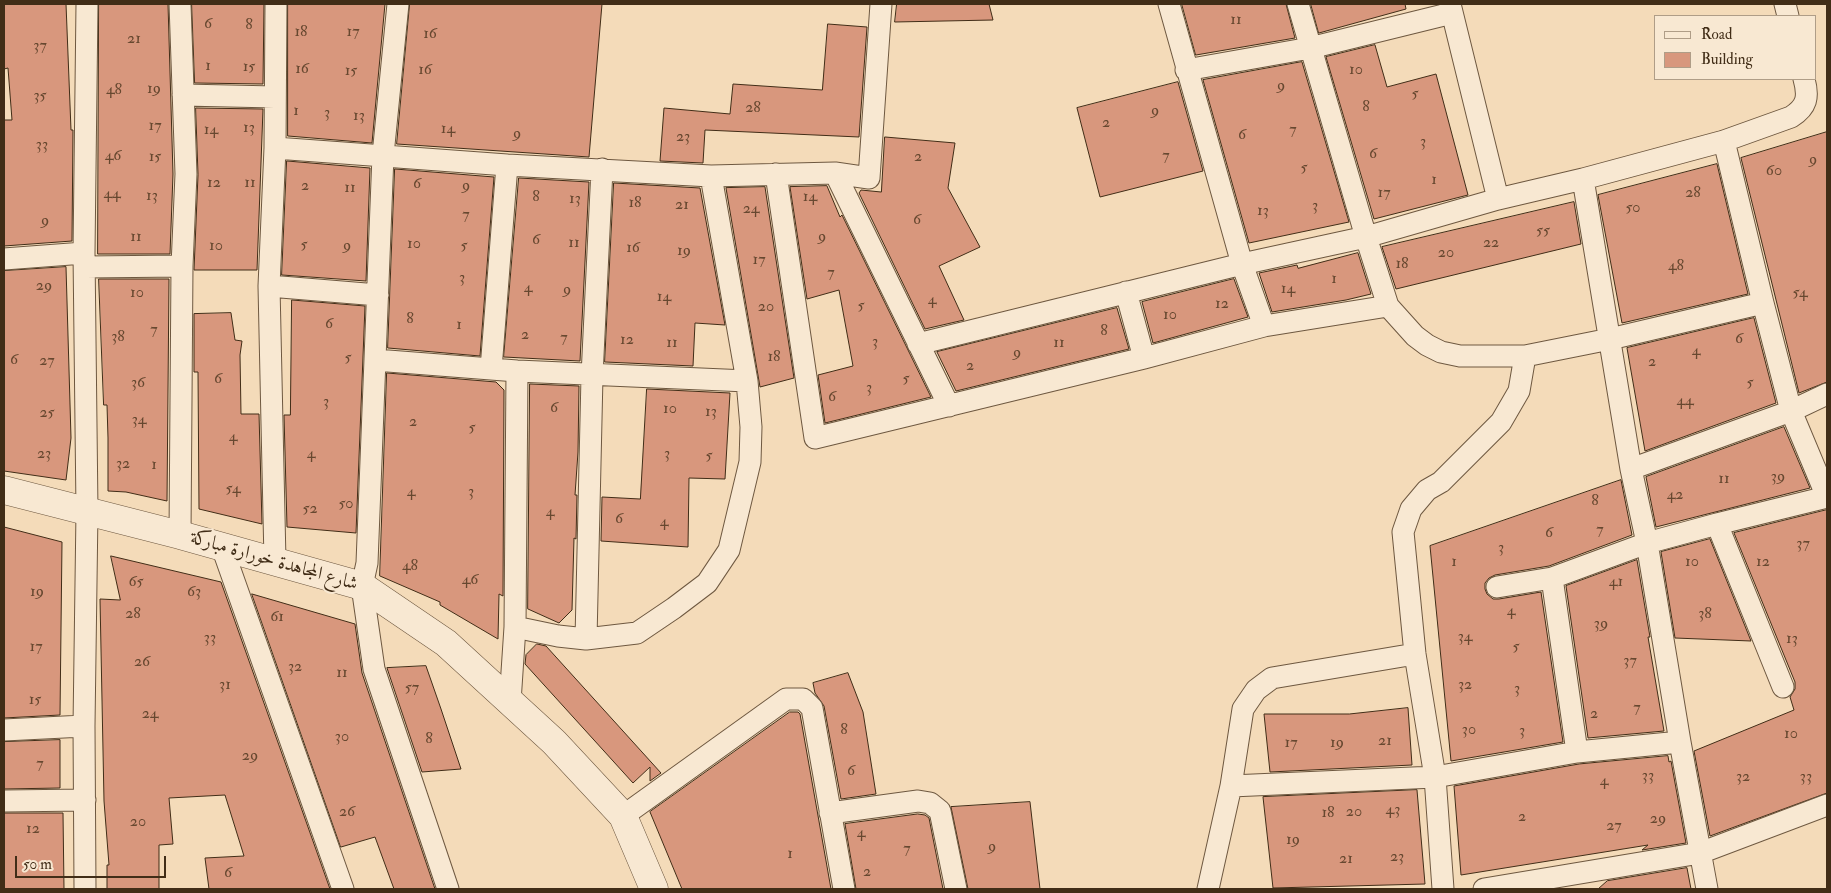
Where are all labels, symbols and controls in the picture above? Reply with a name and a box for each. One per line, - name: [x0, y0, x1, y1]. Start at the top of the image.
- house number: 11: [1230, 11, 1242, 31]
- house number: 6: [204, 15, 212, 35]
- legend: [1654, 15, 1816, 80]
- house number: 8: [245, 16, 253, 36]
- house number: 18: [294, 23, 308, 43]
- house number: 17: [346, 23, 360, 43]
- house number: 16: [423, 25, 437, 45]
- text: Road: [1701, 25, 1732, 44]
- house number: 21: [127, 30, 141, 50]
- house number: 37: [33, 37, 47, 57]
- text: Building: [1701, 50, 1753, 69]
- house number: 1: [205, 57, 211, 77]
- house number: 15: [243, 58, 255, 78]
- house number: 16: [295, 60, 309, 80]
- house number: 16: [418, 61, 432, 81]
- house number: 10: [1349, 61, 1363, 81]
- house number: 15: [345, 62, 357, 82]
- house number: 9: [1277, 77, 1285, 97]
- house number: 19: [147, 80, 161, 100]
- house number: 48: [106, 81, 122, 101]
- house number: 5: [1411, 85, 1419, 105]
- house number: 35: [33, 87, 47, 107]
- house number: 8: [1362, 98, 1370, 118]
- house number: 28: [745, 99, 761, 119]
- house number: 1: [293, 102, 299, 122]
- house number: 9: [1151, 102, 1159, 122]
- house number: 3: [324, 104, 330, 124]
- house number: 13: [353, 107, 365, 127]
- house number: 2: [1102, 114, 1110, 134]
- house number: 17: [148, 117, 162, 137]
- house number: 13: [243, 119, 255, 139]
- house number: 14: [441, 120, 455, 140]
- house number: 14: [204, 121, 218, 141]
- house number: 7: [1289, 121, 1297, 141]
- house number: 9: [513, 125, 521, 145]
- house number: 6: [1238, 126, 1246, 146]
- house number: 23: [676, 128, 690, 148]
- house number: 3: [1420, 133, 1426, 153]
- house number: 33: [36, 136, 48, 156]
- house number: 6: [1369, 145, 1377, 165]
- house number: 46: [105, 147, 121, 167]
- house number: 7: [1162, 147, 1170, 167]
- house number: 15: [149, 148, 161, 168]
- house number: 2: [914, 148, 922, 168]
- house number: 9: [1809, 151, 1817, 171]
- house number: 5: [1300, 159, 1308, 179]
- house number: 60: [1766, 162, 1782, 182]
- house number: 1: [1431, 171, 1437, 191]
- house number: 12: [207, 174, 221, 194]
- house number: 11: [244, 174, 256, 194]
- house number: 6: [413, 175, 421, 195]
- house number: 2: [301, 177, 309, 197]
- house number: 9: [462, 177, 470, 197]
- house number: 11: [344, 179, 356, 199]
- house number: 17: [1377, 184, 1391, 204]
- house number: 28: [1685, 184, 1701, 204]
- house number: 44: [103, 185, 121, 205]
- house number: 13: [146, 187, 158, 207]
- house number: 8: [532, 188, 540, 208]
- house number: 14: [803, 188, 817, 208]
- house number: 13: [569, 190, 581, 210]
- house number: 18: [628, 194, 642, 214]
- house number: 21: [675, 196, 689, 216]
- house number: 3: [1312, 197, 1318, 217]
- house number: 50: [1625, 199, 1641, 219]
- house number: 24: [743, 200, 759, 220]
- house number: 13: [1257, 202, 1269, 222]
- house number: 7: [462, 206, 470, 226]
- house number: 6: [913, 211, 921, 231]
- house number: 9: [41, 212, 49, 232]
- house number: 55: [1536, 222, 1550, 242]
- house number: 11: [130, 228, 142, 248]
- house number: 9: [818, 228, 826, 248]
- house number: 6: [532, 231, 540, 251]
- house number: 11: [568, 234, 580, 254]
- house number: 22: [1483, 234, 1499, 254]
- house number: 10: [407, 235, 421, 255]
- house number: 5: [300, 236, 308, 256]
- house number: 10: [209, 237, 223, 257]
- house number: 9: [343, 237, 351, 257]
- house number: 5: [460, 237, 468, 257]
- house number: 16: [626, 239, 640, 259]
- house number: 19: [677, 242, 691, 262]
- house number: 20: [1438, 244, 1454, 264]
- house number: 17: [752, 251, 766, 271]
- house number: 18: [1395, 255, 1409, 275]
- house number: 48: [1668, 257, 1684, 277]
- house number: 7: [827, 264, 835, 284]
- house number: 3: [459, 269, 465, 289]
- house number: 1: [1331, 270, 1337, 290]
- house number: 29: [36, 277, 52, 297]
- house number: 4: [524, 279, 532, 299]
- house number: 14: [1281, 280, 1295, 300]
- house number: 9: [563, 281, 571, 301]
- house number: 10: [130, 284, 144, 304]
- house number: 54: [1792, 284, 1808, 304]
- house number: 14: [657, 288, 671, 308]
- house number: 4: [928, 291, 936, 311]
- house number: 12: [1215, 295, 1229, 315]
- house number: 5: [857, 297, 865, 317]
- house number: 20: [758, 298, 774, 318]
- house number: 10: [1163, 306, 1177, 326]
- house number: 8: [406, 310, 414, 330]
- house number: 6: [325, 315, 333, 335]
- house number: 1: [456, 316, 462, 336]
- house number: 7: [150, 321, 158, 341]
- house number: 8: [1100, 322, 1108, 342]
- house number: 2: [521, 326, 529, 346]
- house number: 38: [111, 328, 125, 348]
- house number: 7: [560, 329, 568, 349]
- house number: 6: [1735, 330, 1743, 350]
- house number: 12: [620, 331, 634, 351]
- house number: 3: [872, 333, 878, 353]
- house number: 11: [666, 334, 678, 354]
- house number: 11: [1053, 334, 1065, 354]
- house number: 4: [1692, 342, 1700, 362]
- house number: 9: [1013, 344, 1021, 364]
- house number: 18: [767, 348, 781, 368]
- house number: 5: [344, 349, 352, 369]
- house number: 6: [10, 351, 18, 371]
- house number: 27: [39, 352, 55, 372]
- house number: 2: [1648, 353, 1656, 373]
- house number: 2: [966, 357, 974, 377]
- house number: 6: [214, 370, 222, 390]
- house number: 5: [902, 370, 910, 390]
- house number: 36: [131, 374, 145, 394]
- house number: 5: [1746, 374, 1754, 394]
- house number: 3: [866, 379, 872, 399]
- house number: 6: [828, 388, 836, 408]
- house number: 44: [1676, 392, 1694, 412]
- house number: 3: [323, 393, 329, 413]
- house number: 6: [550, 399, 558, 419]
- house number: 10: [663, 400, 677, 420]
- house number: 13: [705, 403, 717, 423]
- house number: 25: [39, 404, 55, 424]
- house number: 34: [132, 411, 146, 431]
- house number: 2: [409, 413, 417, 433]
- house number: 5: [468, 419, 476, 439]
- house number: 4: [229, 428, 237, 448]
- house number: 23: [37, 445, 51, 465]
- house number: 4: [307, 445, 315, 465]
- house number: 3: [664, 445, 670, 465]
- house number: 5: [705, 447, 713, 467]
- house number: 32: [116, 455, 130, 475]
- house number: 1: [151, 456, 157, 476]
- house number: 39: [1771, 468, 1785, 488]
- house number: 11: [1718, 470, 1730, 490]
- house number: 54: [225, 480, 241, 500]
- house number: 4: [407, 483, 415, 503]
- house number: 3: [468, 483, 474, 503]
- house number: 42: [1667, 486, 1683, 506]
- house number: 8: [1591, 492, 1599, 512]
- house number: 50: [338, 495, 354, 515]
- house number: 52: [302, 500, 318, 520]
- house number: 4: [546, 503, 554, 523]
- house number: 6: [615, 510, 623, 530]
- house number: 4: [660, 513, 668, 533]
- house number: 7: [1596, 521, 1604, 541]
- house number: 6: [1545, 524, 1553, 544]
- street label: شارع المجاهدة خورارة مباركة: [188, 527, 360, 597]
- house number: 37: [1796, 535, 1810, 555]
- house number: 3: [1498, 539, 1504, 559]
- house number: 1: [1451, 553, 1457, 573]
- house number: 10: [1685, 553, 1699, 573]
- house number: 12: [1756, 553, 1770, 573]
- house number: 48: [402, 557, 418, 577]
- house number: 46: [462, 571, 478, 591]
- house number: 65: [128, 573, 144, 593]
- house number: 41: [1609, 573, 1623, 593]
- house number: 19: [30, 583, 44, 603]
- house number: 63: [187, 583, 201, 603]
- house number: 4: [1507, 602, 1515, 622]
- house number: 28: [125, 605, 141, 625]
- house number: 38: [1698, 605, 1712, 625]
- house number: 61: [270, 608, 284, 628]
- house number: 39: [1594, 615, 1608, 635]
- house number: 34: [1458, 628, 1472, 648]
- house number: 33: [204, 629, 216, 649]
- house number: 13: [1786, 630, 1798, 650]
- house number: 17: [29, 638, 43, 658]
- house number: 5: [1512, 638, 1520, 658]
- house number: 37: [1623, 652, 1637, 672]
- house number: 26: [134, 653, 150, 673]
- house number: 32: [288, 658, 302, 678]
- house number: 11: [336, 664, 348, 684]
- house number: 31: [219, 676, 231, 696]
- house number: 32: [1458, 676, 1472, 696]
- house number: 57: [405, 679, 419, 699]
- house number: 3: [1514, 680, 1520, 700]
- house number: 15: [29, 691, 41, 711]
- house number: 7: [1633, 699, 1641, 719]
- house number: 24: [142, 705, 158, 725]
- house number: 2: [1590, 705, 1598, 725]
- house number: 8: [840, 721, 848, 741]
- house number: 30: [1462, 721, 1476, 741]
- house number: 3: [1519, 722, 1525, 742]
- house number: 10: [1784, 725, 1798, 745]
- house number: 30: [335, 728, 349, 748]
- house number: 8: [425, 730, 433, 750]
- house number: 21: [1378, 732, 1392, 752]
- house number: 17: [1284, 734, 1298, 754]
- house number: 19: [1330, 734, 1344, 754]
- house number: 29: [242, 747, 258, 767]
- house number: 7: [36, 755, 44, 775]
- house number: 6: [847, 762, 855, 782]
- house number: 33: [1642, 767, 1654, 787]
- house number: 32: [1736, 768, 1750, 788]
- house number: 33: [1800, 768, 1812, 788]
- house number: 4: [1600, 772, 1608, 792]
- house number: 43: [1386, 801, 1400, 821]
- house number: 26: [339, 803, 355, 823]
- house number: 20: [1346, 803, 1362, 823]
- house number: 18: [1321, 804, 1335, 824]
- house number: 2: [1518, 808, 1526, 828]
- house number: 29: [1650, 810, 1666, 830]
- house number: 20: [130, 813, 146, 833]
- house number: 27: [1606, 817, 1622, 837]
- house number: 12: [26, 820, 40, 840]
- house number: 4: [857, 824, 865, 844]
- house number: 19: [1286, 831, 1300, 851]
- house number: 9: [988, 838, 996, 858]
- house number: 7: [903, 840, 911, 860]
- house number: 1: [787, 845, 793, 865]
- scale bar: [18, 846, 169, 878]
- house number: 23: [1390, 848, 1404, 868]
- house number: 21: [1339, 850, 1353, 870]
- text: 50 m: [23, 855, 52, 874]
- house number: 2: [863, 863, 871, 883]
- house number: 6: [224, 864, 232, 884]

